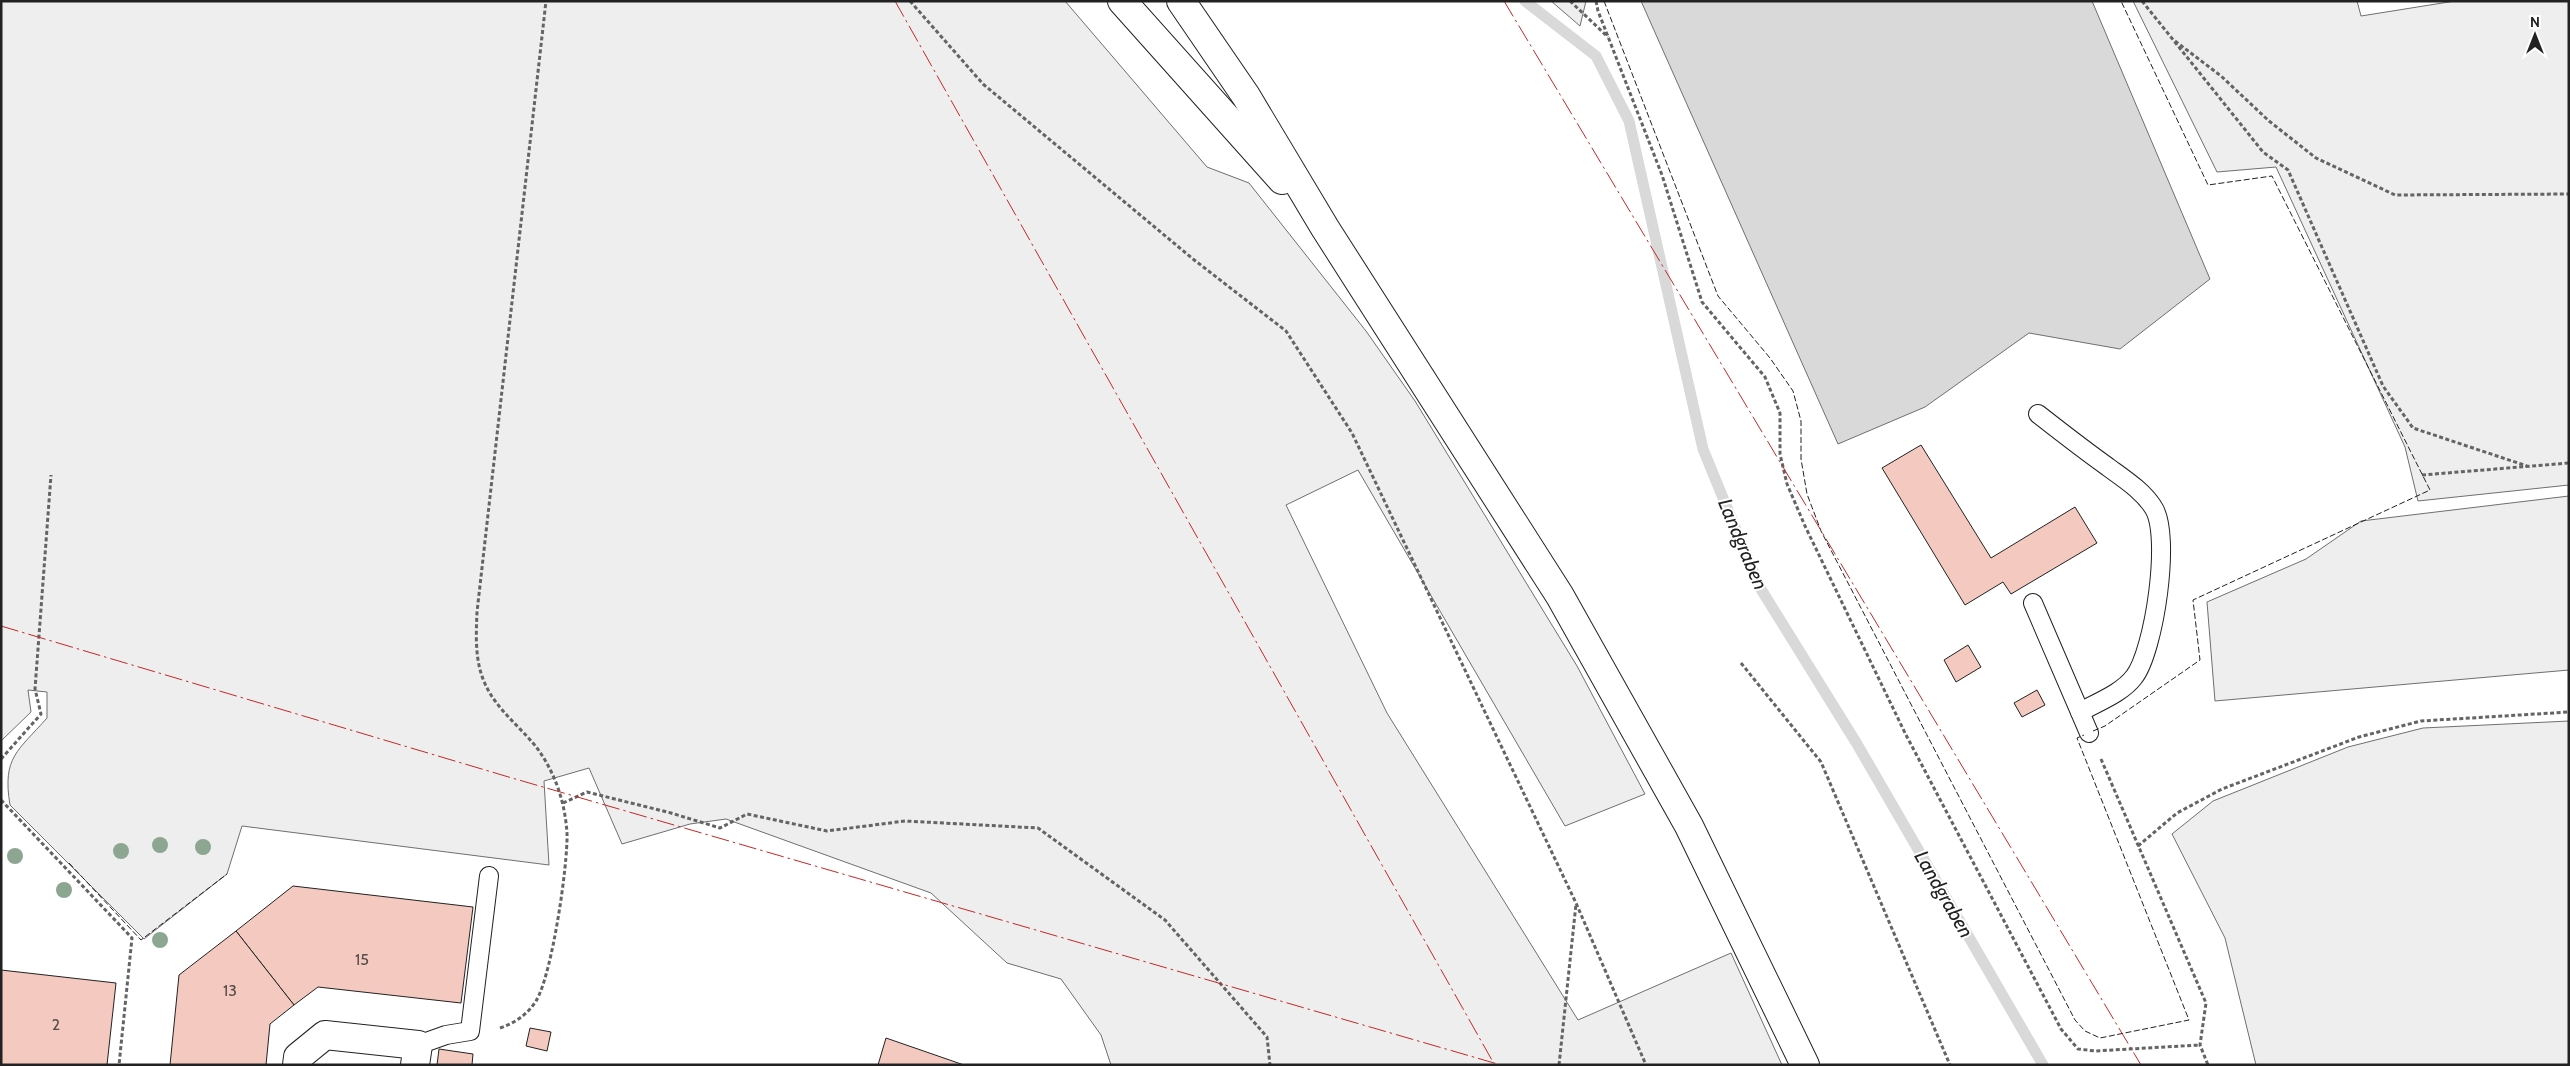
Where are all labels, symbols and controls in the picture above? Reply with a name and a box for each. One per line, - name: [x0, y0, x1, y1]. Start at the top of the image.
- north arrow: [2510, 10, 2560, 60]
- text: N: [2530, 13, 2540, 31]
- water label: Landgraben: [1713, 495, 1773, 593]
- water label: Landgraben: [1909, 846, 1979, 942]
- house number: 15: [355, 950, 369, 969]
- house number: 13: [223, 981, 237, 1000]
- house number: 2: [52, 1015, 60, 1034]

